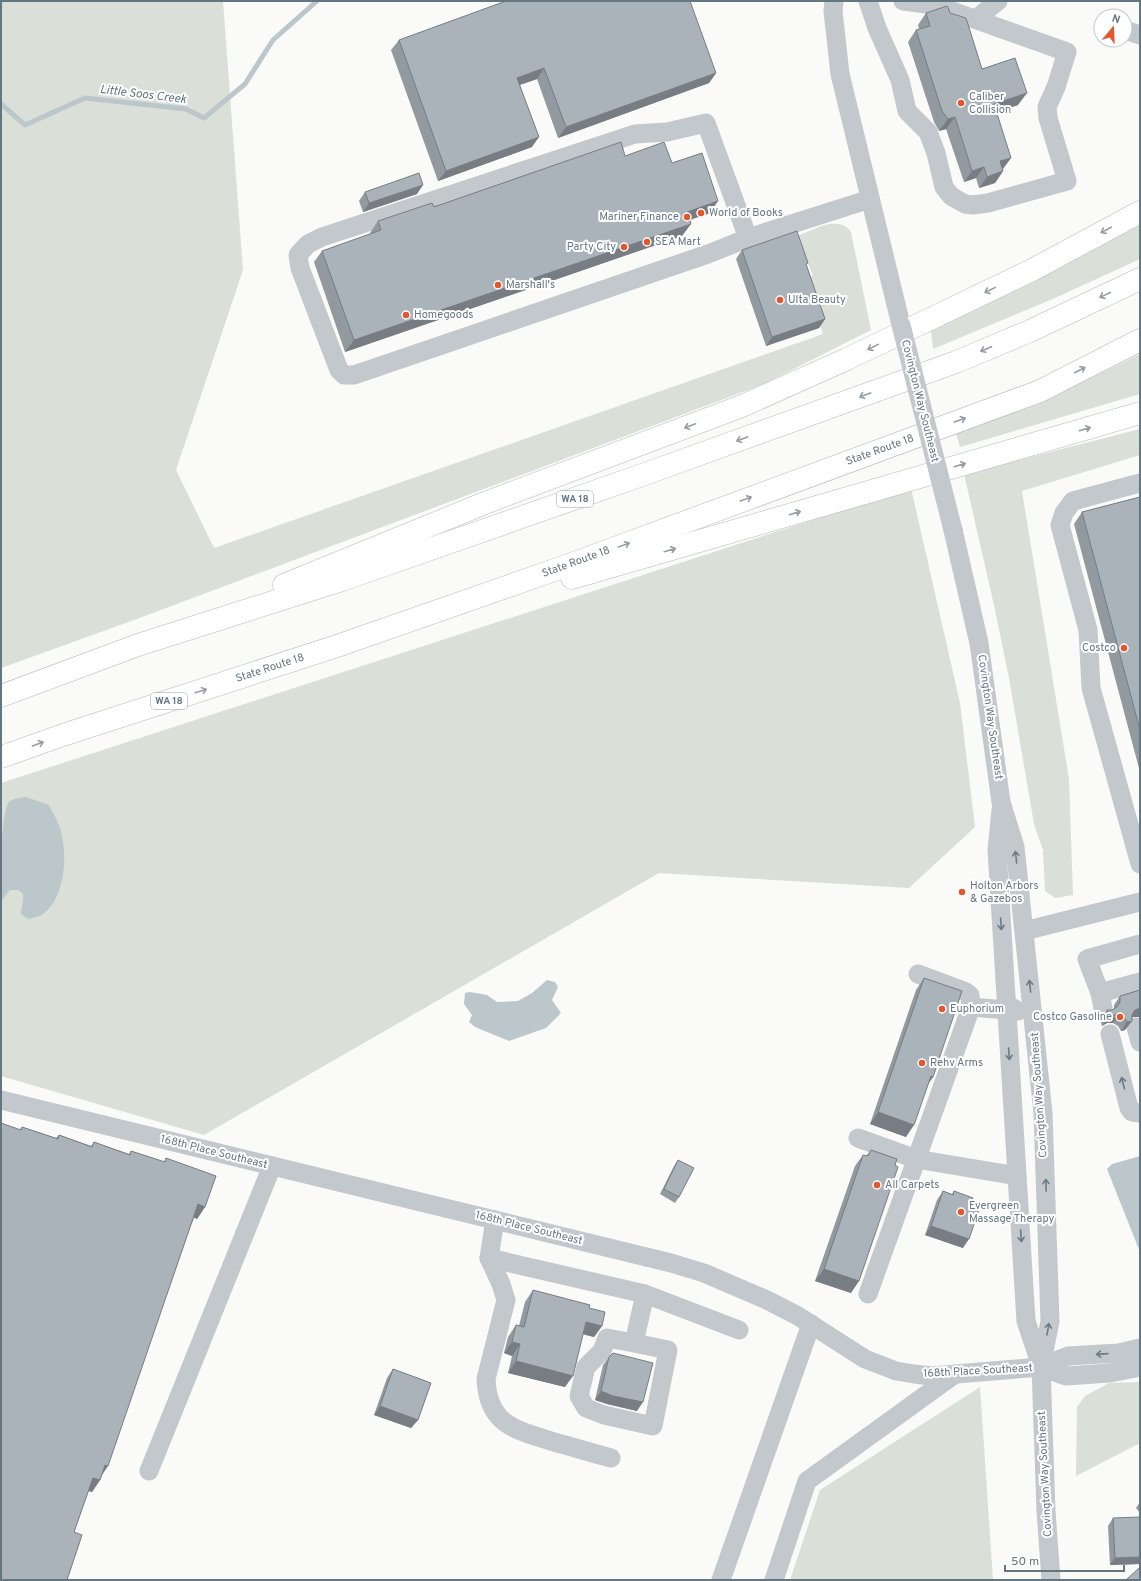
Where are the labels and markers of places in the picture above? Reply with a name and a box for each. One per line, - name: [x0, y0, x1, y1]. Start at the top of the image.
- place label: Caliber Collision: [969, 90, 1011, 117]
- marker: Caliber Collision: [956, 98, 966, 108]
- place label: World of Books: [709, 206, 783, 220]
- marker: World of Books: [696, 208, 706, 218]
- place label: Mariner Finance: [599, 210, 679, 224]
- marker: Mariner Finance: [682, 212, 692, 222]
- place label: SEA Mart: [655, 235, 701, 249]
- marker: SEA Mart: [642, 237, 652, 247]
- place label: Party City: [567, 240, 616, 254]
- marker: Party City: [619, 242, 629, 252]
- place label: Marshall's: [506, 278, 555, 292]
- marker: Marshall's: [493, 280, 503, 290]
- place label: Ulta Beauty: [788, 293, 846, 307]
- marker: Ulta Beauty: [775, 295, 785, 305]
- place label: Homegoods: [414, 308, 474, 322]
- marker: Homegoods: [401, 310, 411, 320]
- place label: Costco: [1082, 641, 1116, 655]
- marker: Costco: [1119, 643, 1129, 653]
- place label: Holton Arbors & Gazebos: [970, 879, 1039, 906]
- marker: Holton Arbors & Gazebos: [957, 887, 967, 897]
- place label: Euphorium: [950, 1002, 1004, 1016]
- marker: Euphorium: [937, 1004, 947, 1014]
- place label: Costco Gasoline: [1033, 1010, 1112, 1024]
- marker: Costco Gasoline: [1115, 1012, 1125, 1022]
- place label: Rehv Arms: [930, 1056, 983, 1070]
- marker: Rehv Arms: [917, 1058, 927, 1068]
- place label: All Carpets: [885, 1178, 940, 1192]
- marker: All Carpets: [872, 1180, 882, 1190]
- place label: Evergreen Massage Therapy: [969, 1199, 1055, 1226]
- marker: Evergreen Massage Therapy: [956, 1207, 966, 1217]

